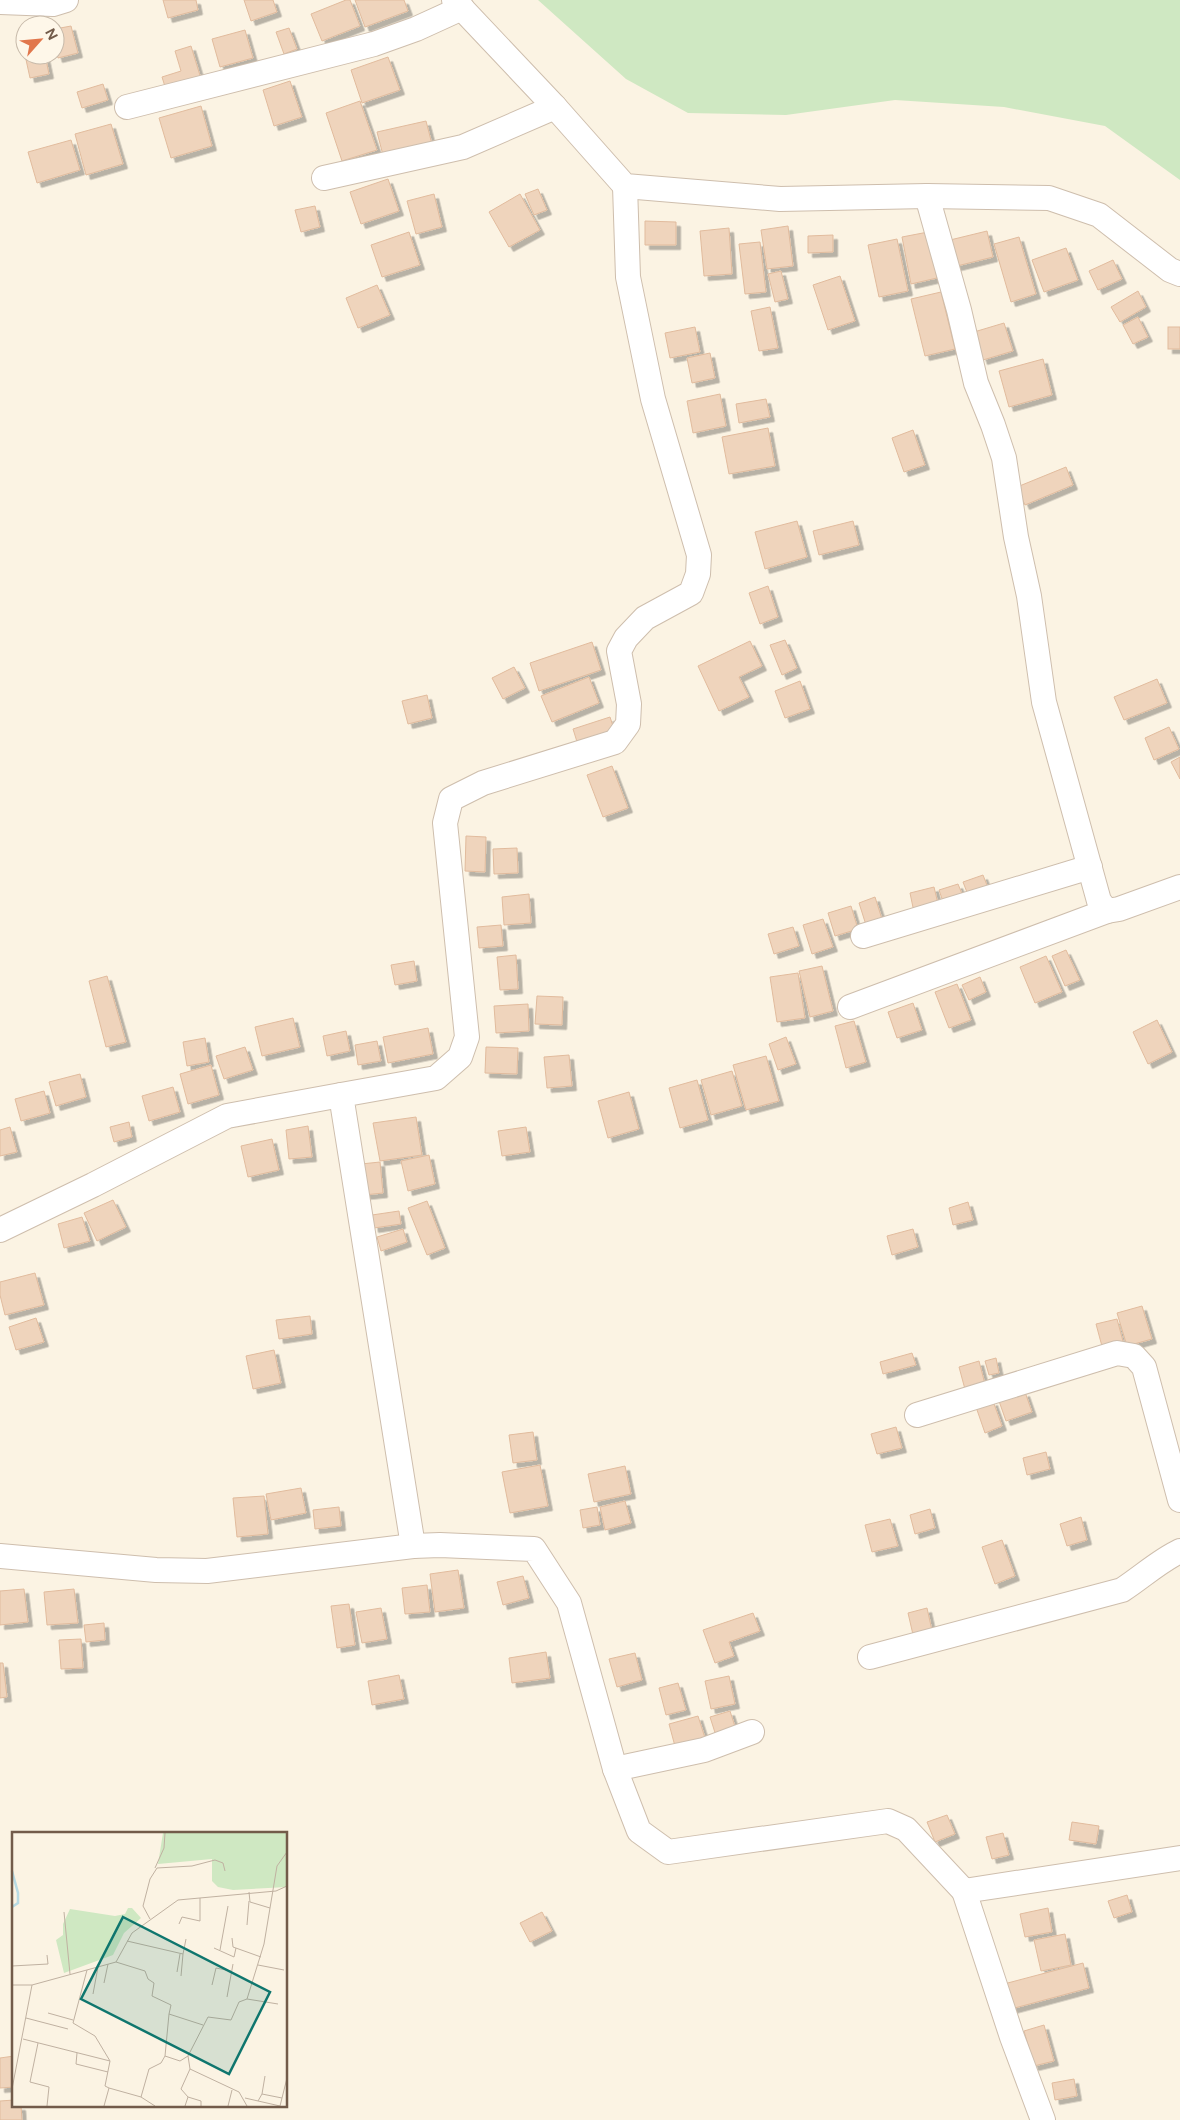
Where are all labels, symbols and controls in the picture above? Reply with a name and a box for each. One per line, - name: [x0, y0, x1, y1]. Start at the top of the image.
- north arrow: [15, 15, 65, 65]
- text: N: [41, 26, 61, 43]
- inset map: [12, 1832, 288, 2108]

